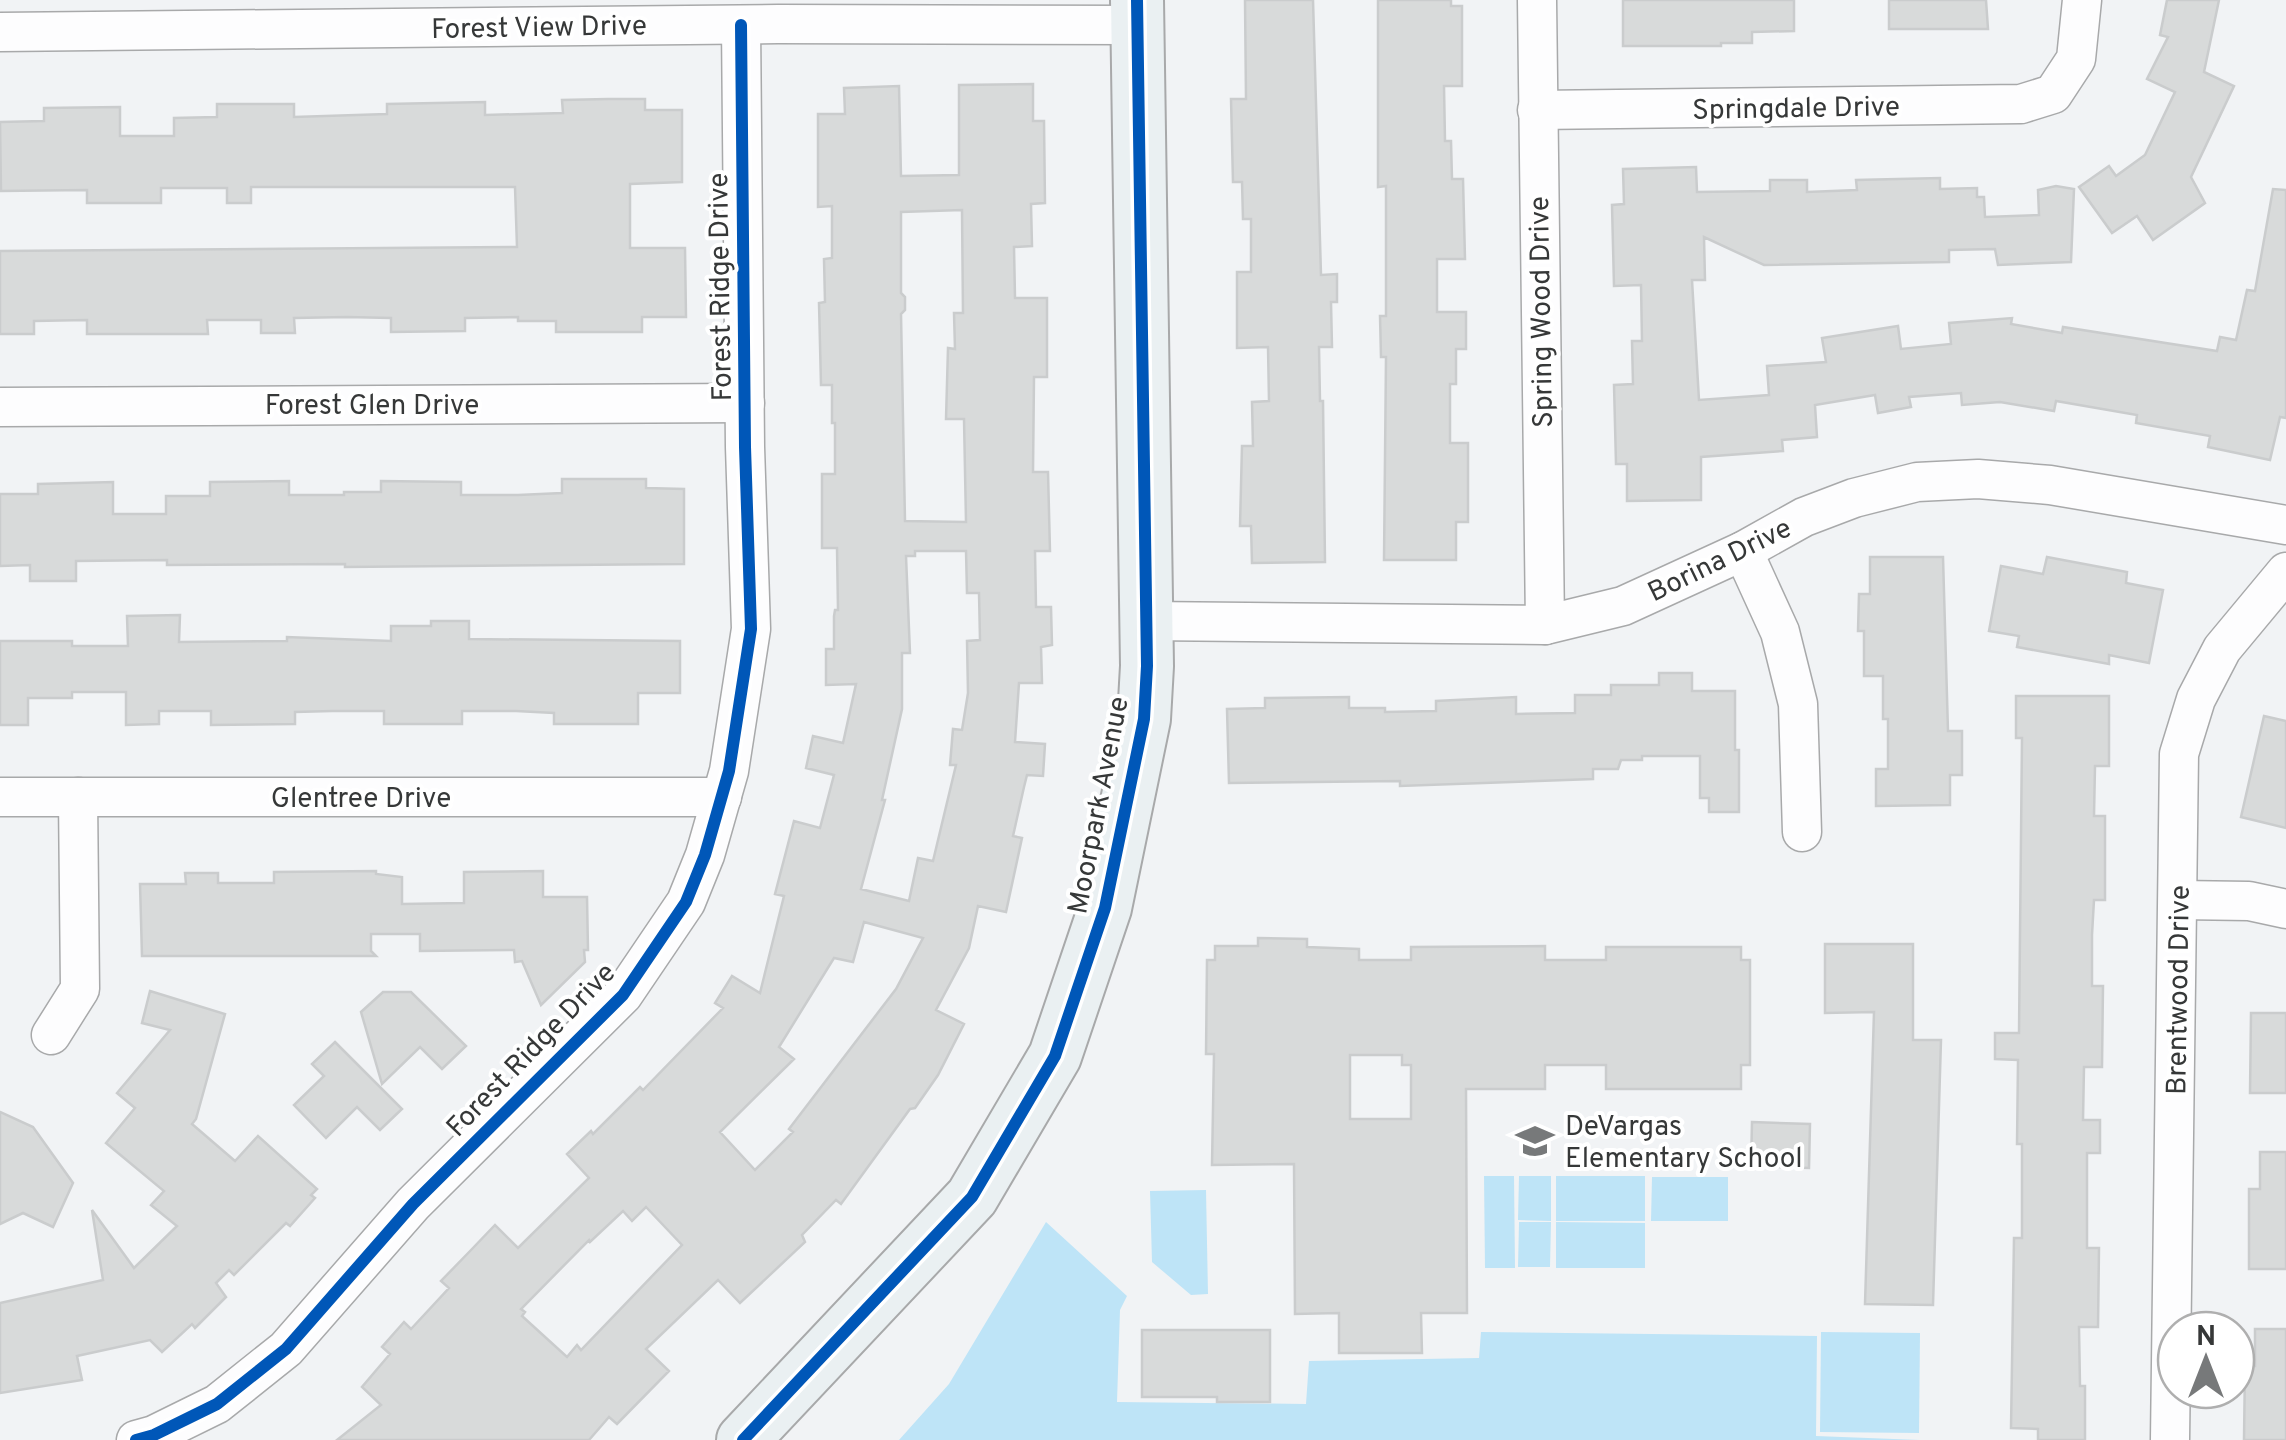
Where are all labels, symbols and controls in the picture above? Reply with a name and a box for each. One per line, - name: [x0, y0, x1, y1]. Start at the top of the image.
- street label: Forest View Drive: [431, 9, 647, 49]
- street label: Springdale Drive: [1692, 90, 1900, 130]
- street label: Forest Ridge Drive: [702, 172, 742, 402]
- street label: Spring Wood Drive: [1523, 196, 1563, 428]
- street label: Forest Glen Drive: [265, 389, 479, 425]
- street label: Borina Drive: [1643, 511, 1798, 612]
- street label: Moorpark Avenue: [1061, 694, 1139, 917]
- street label: Glentree Drive: [271, 782, 451, 818]
- street label: Brentwood Drive: [2160, 885, 2200, 1095]
- street label: Forest Ridge Drive: [440, 956, 625, 1146]
- place label: DeVargas Elementary School: [1565, 1110, 1803, 1178]
- school or university icon: DeVargas Elementary School: [1514, 1120, 1556, 1162]
- north arrow: [2156, 1310, 2256, 1410]
- text: N: [2196, 1320, 2216, 1356]

